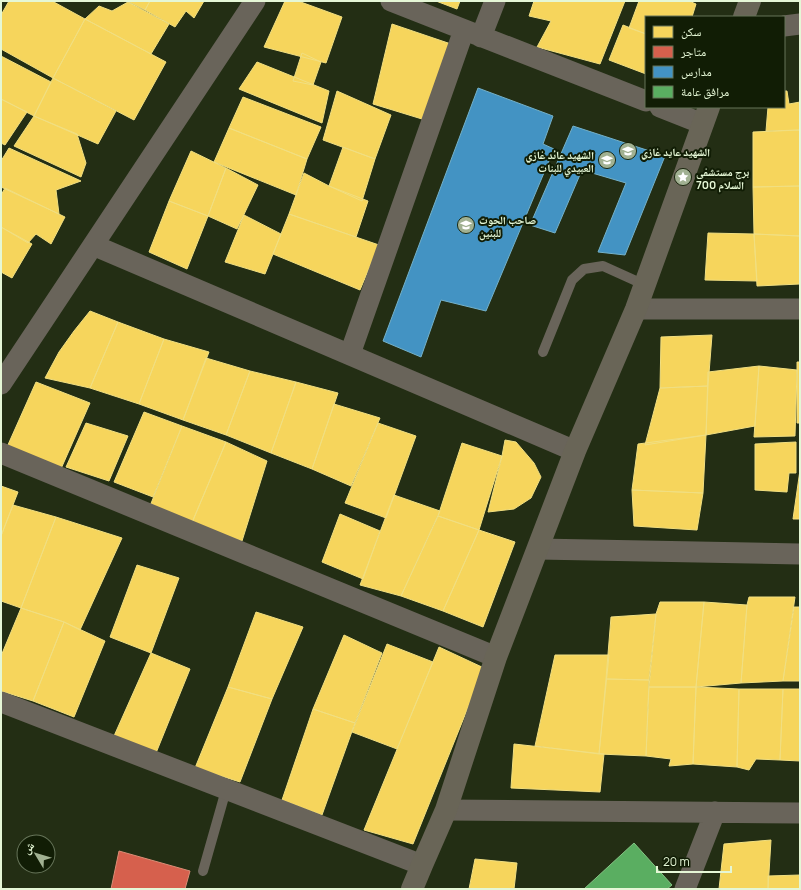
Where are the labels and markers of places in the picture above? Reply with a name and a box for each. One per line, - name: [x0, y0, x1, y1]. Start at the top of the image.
- school or university icon: الشهيد عايد غازي: [618, 141, 638, 161]
- place label: الشهيد عايد غازي: [641, 144, 710, 160]
- place label: الشهيد عائد غازي العبيدي للبنات: [526, 147, 594, 176]
- school or university icon: الشهيد عائد غازي العبيدي للبنات: [597, 150, 617, 170]
- place label: برج مستشفى السلام 700: [696, 164, 749, 193]
- place icon: برج مستشفى السلام 700: [673, 167, 693, 187]
- place label: صاحب الحوت للبنين: [479, 212, 536, 241]
- school or university icon: صاحب الحوت للبنين: [456, 215, 476, 235]

